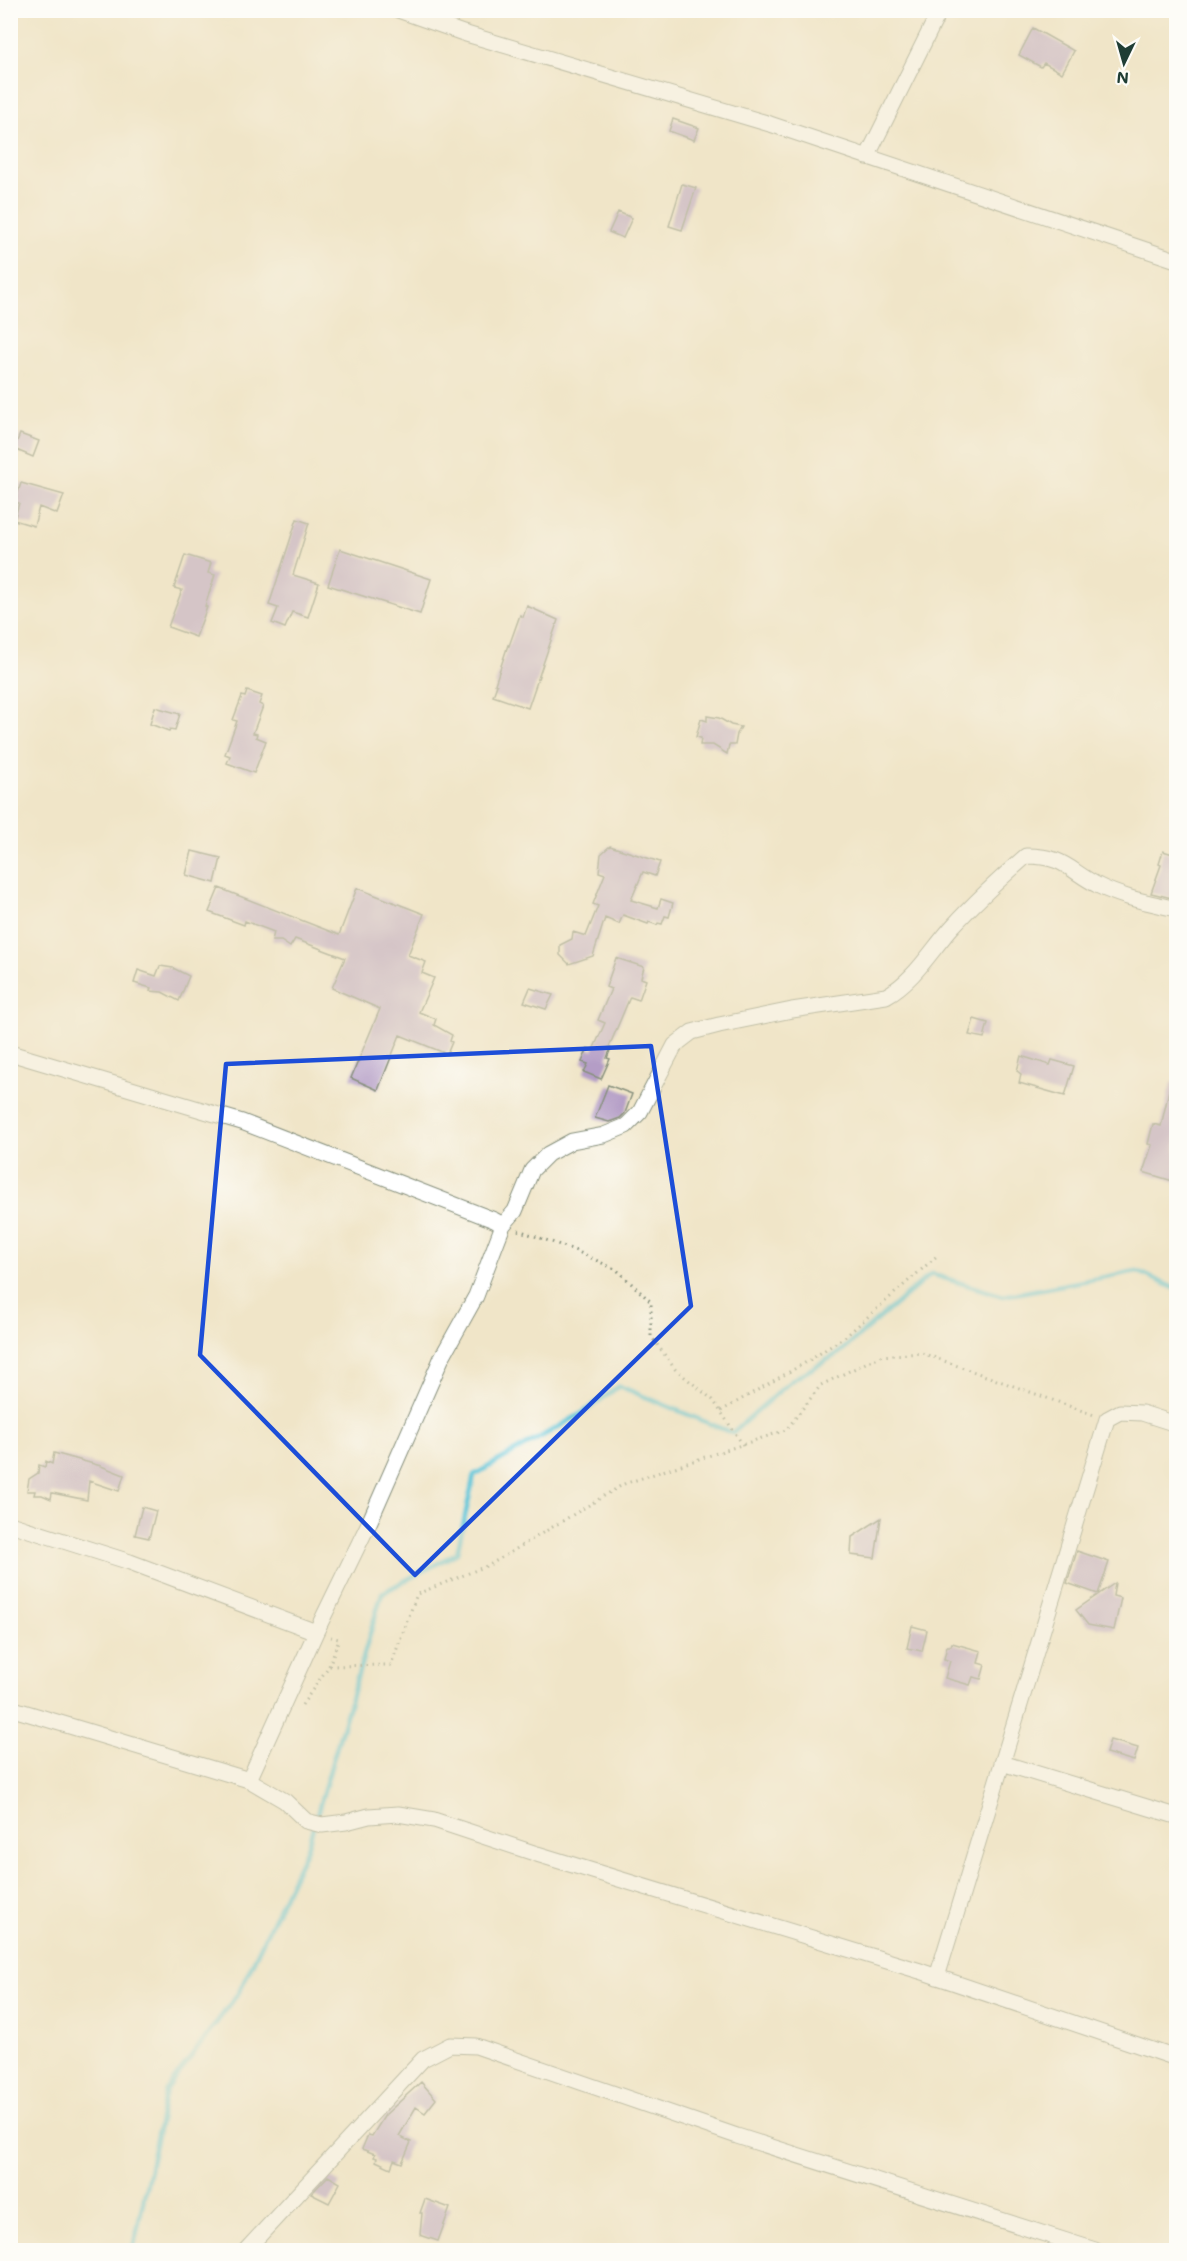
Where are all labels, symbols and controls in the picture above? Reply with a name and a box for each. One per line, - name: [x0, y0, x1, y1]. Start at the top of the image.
- north arrow: [1094, 33, 1154, 93]
- text: N: [1116, 67, 1130, 89]

